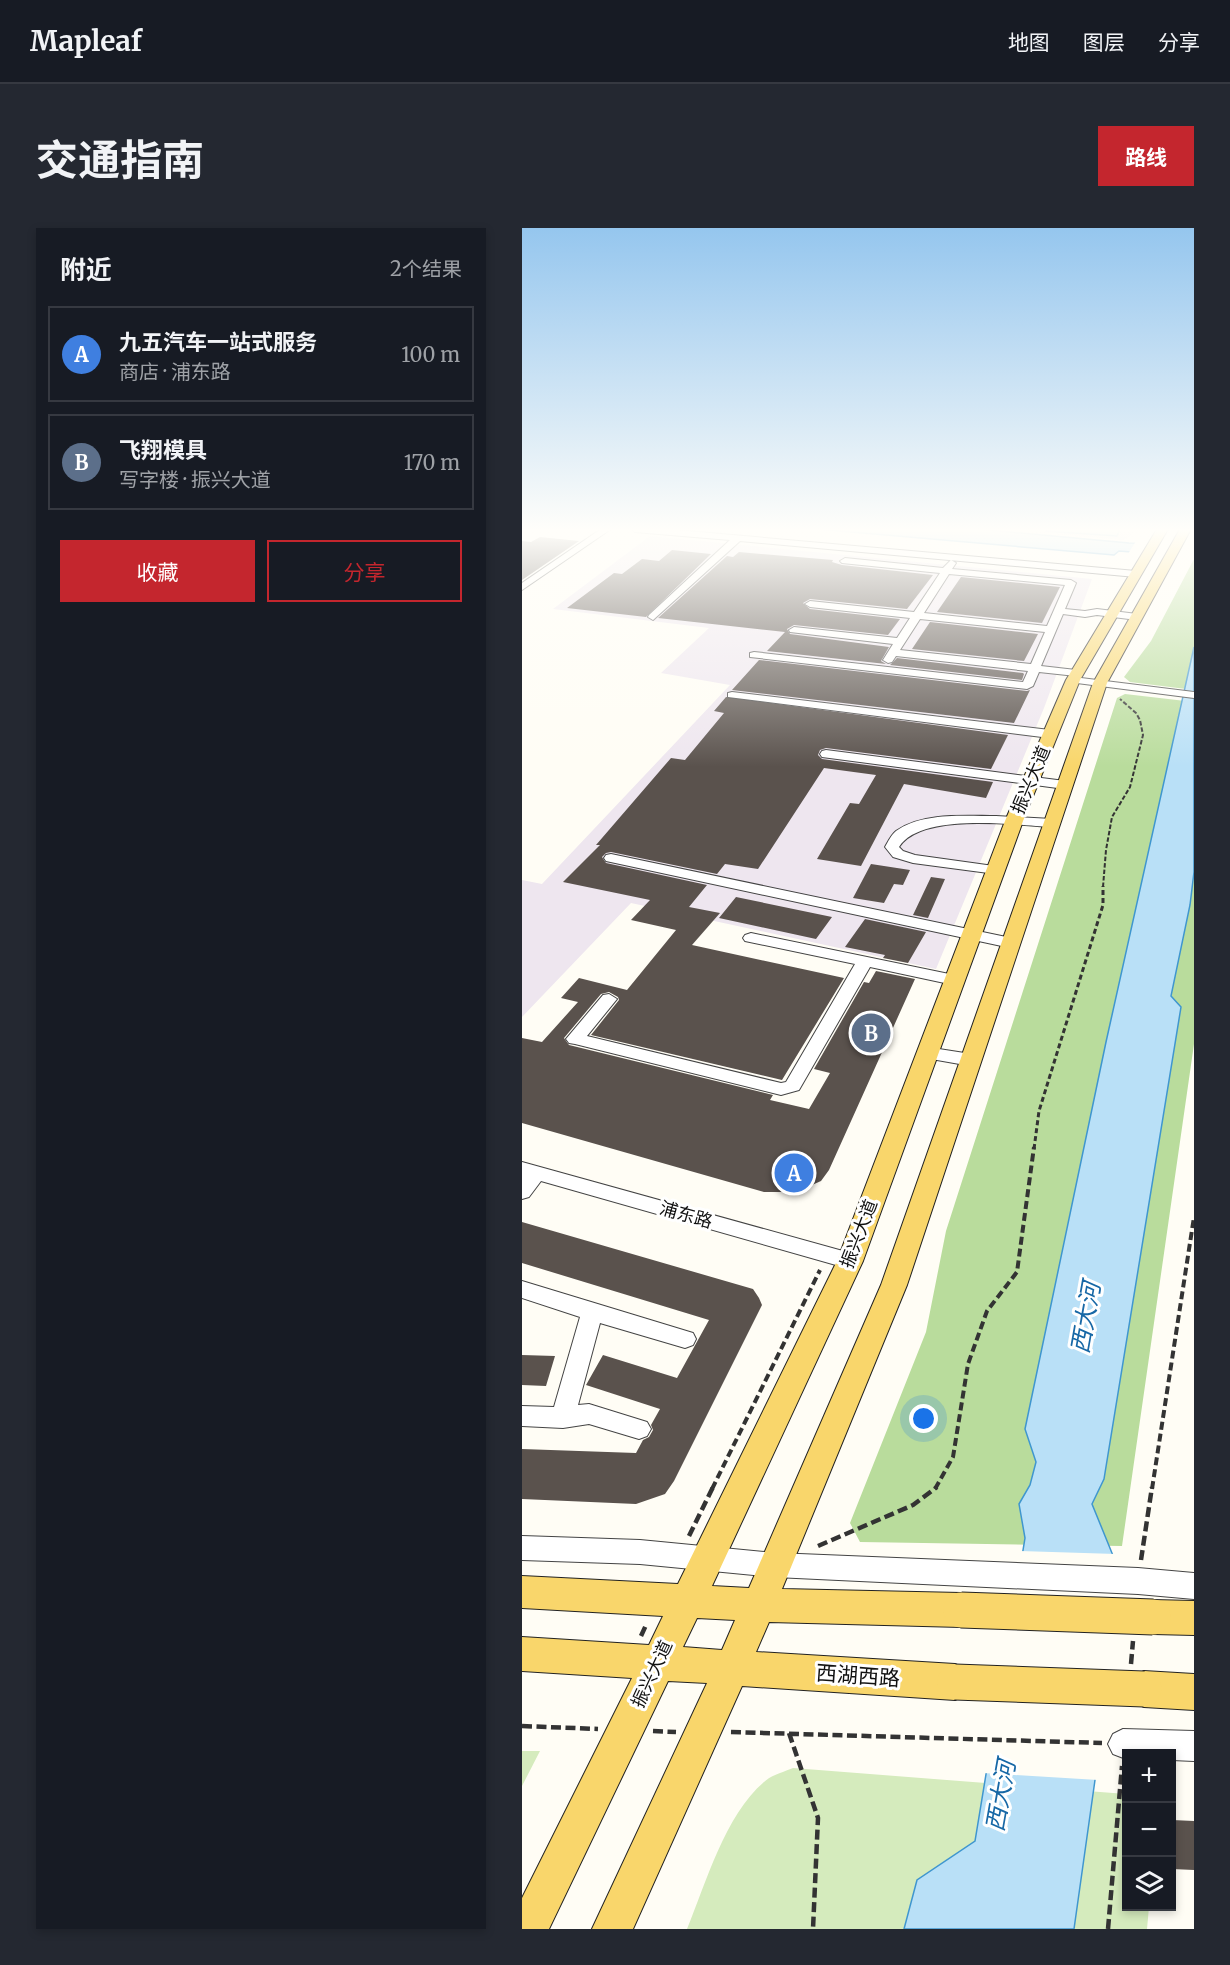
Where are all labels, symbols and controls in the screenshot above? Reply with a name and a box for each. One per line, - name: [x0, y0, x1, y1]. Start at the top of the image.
- text: Mapleaf: [30, 23, 142, 59]
- text: 地图: [1008, 29, 1050, 56]
- text: 图层: [1083, 29, 1125, 56]
- text: 分享: [1158, 29, 1200, 56]
- button: 路线: [1098, 126, 1194, 186]
- text: 交通指南: [36, 134, 204, 186]
- text: 附近: [60, 253, 112, 286]
- text: 2个结果: [390, 256, 462, 281]
- text: 九五汽车一站式服务: [119, 328, 317, 356]
- text: A: [74, 342, 89, 367]
- text: 100 m: [401, 342, 460, 367]
- text: 商店 · 浦东路: [119, 359, 231, 384]
- text: 飞翔模具: [119, 436, 207, 464]
- text: B: [75, 450, 88, 475]
- text: 170 m: [404, 450, 460, 475]
- text: 写字楼 · 振兴大道: [119, 467, 271, 492]
- button: 收藏: [60, 540, 255, 602]
- button: 分享: [267, 540, 462, 602]
- street label: 振兴大道: [1006, 742, 1055, 817]
- pin: B: [852, 1010, 890, 1056]
- pin: A: [774, 1150, 814, 1196]
- street label: 浦东路: [657, 1196, 715, 1233]
- street label: 振兴大道: [835, 1196, 882, 1272]
- water label: 西大河: [1064, 1276, 1108, 1356]
- your location: [909, 1404, 938, 1433]
- street label: 振兴大道: [626, 1636, 677, 1711]
- street label: 西湖西路: [815, 1659, 901, 1692]
- map controls: [1122, 1749, 1176, 1911]
- button: +: [1122, 1749, 1176, 1803]
- water label: 西大河: [979, 1754, 1023, 1834]
- button: −: [1122, 1803, 1176, 1857]
- button: layers: [1122, 1857, 1176, 1911]

